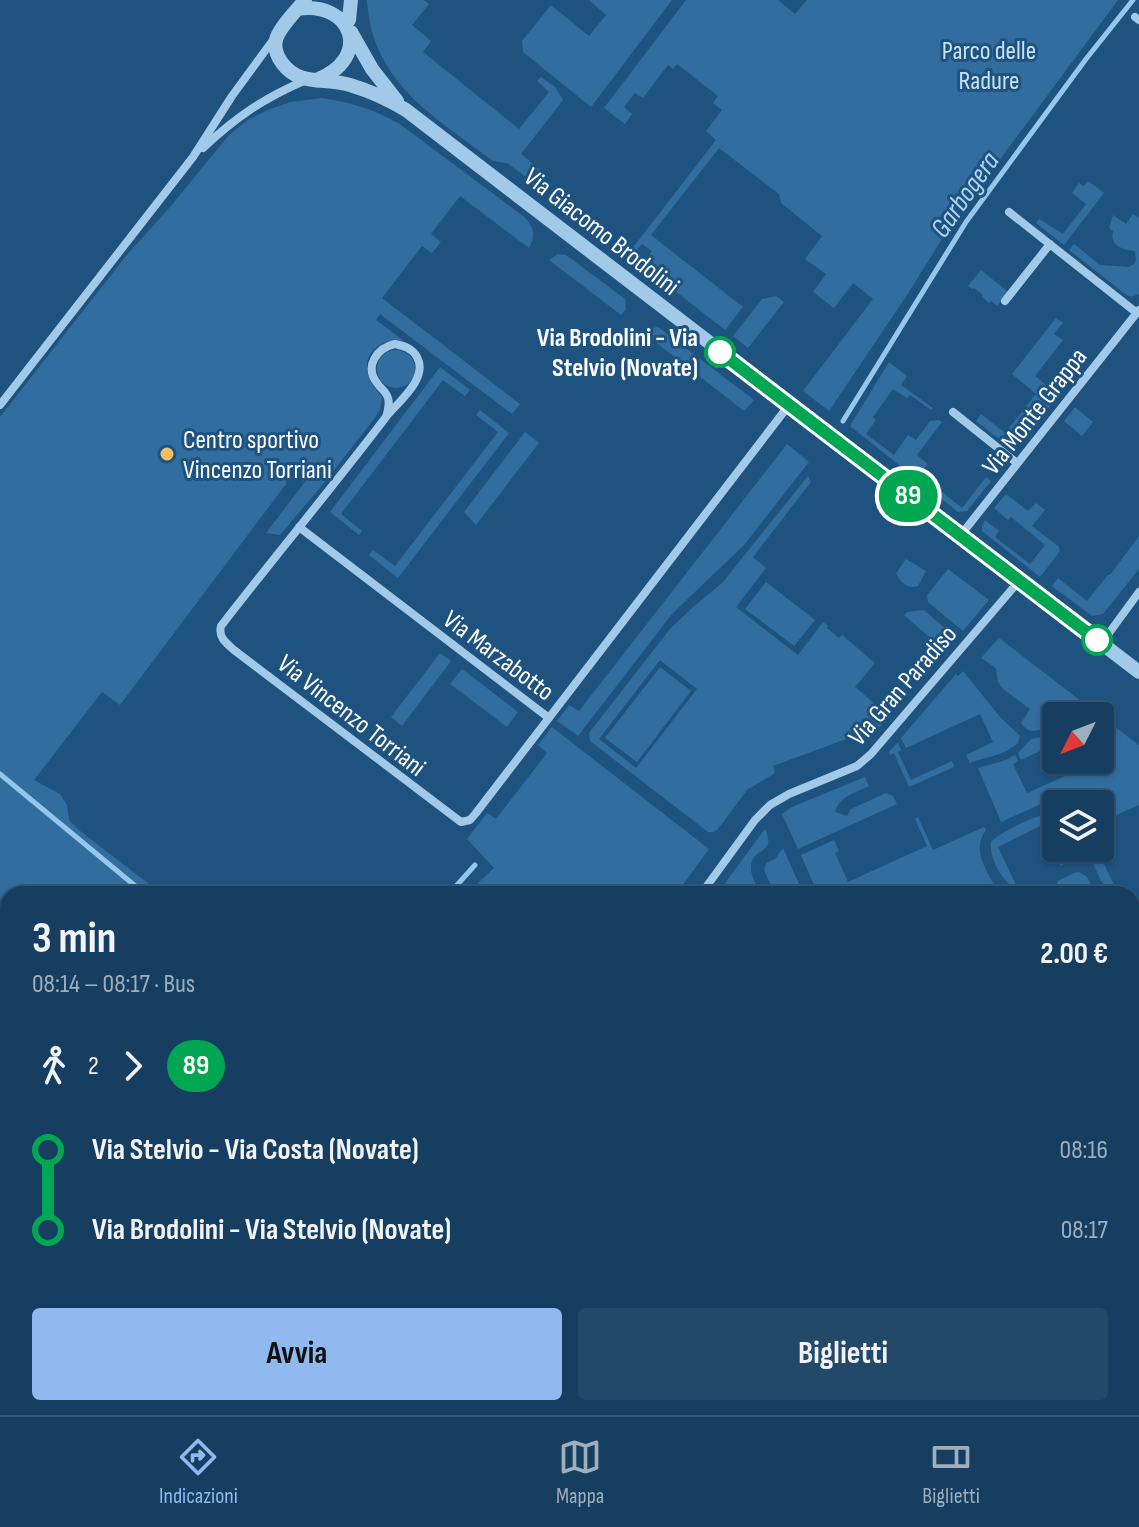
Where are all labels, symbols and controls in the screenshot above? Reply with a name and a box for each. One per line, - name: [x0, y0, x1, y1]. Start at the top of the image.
- park label: Parco delle Radure: [942, 36, 1036, 97]
- water label: Garbogera: [924, 145, 1007, 244]
- street label: Via Giacomo Brodolini: [517, 162, 685, 302]
- place label: Via Brodolini - Via Stelvio (Novate): [537, 323, 698, 384]
- marker: Via Brodolini - Via Stelvio (Novate): [705, 337, 735, 367]
- street label: Via Monte Grappa: [976, 342, 1094, 481]
- place label: Centro sportivo Vincenzo Torriani: [183, 425, 332, 486]
- marker: Centro sportivo Vincenzo Torriani: [158, 445, 176, 463]
- line badge: 89: [872, 470, 944, 522]
- text: 89: [895, 479, 921, 512]
- street label: Via Marzabotto: [436, 604, 560, 708]
- street label: Via Gran Paradiso: [842, 619, 964, 753]
- unlabelled marker: [1082, 625, 1112, 655]
- street label: Via Vincenzo Torriani: [271, 649, 431, 784]
- north arrow: [1042, 702, 1114, 774]
- map controls: [1042, 702, 1114, 862]
- button: layers: [1042, 790, 1114, 862]
- text: 3 min: [32, 912, 116, 965]
- text: 2.00 €: [1040, 936, 1108, 972]
- text: 08:14 – 08:17 · Bus: [32, 969, 195, 1000]
- icon: walk: [32, 1044, 76, 1088]
- icon: forward: [111, 1044, 155, 1088]
- text: 89: [183, 1049, 209, 1082]
- text: 2: [88, 1051, 99, 1082]
- text: Via Stelvio - Via Costa (Novate): [92, 1132, 419, 1168]
- text: 08:16: [1060, 1135, 1108, 1166]
- text: Via Brodolini - Via Stelvio (Novate): [92, 1212, 451, 1248]
- text: 08:17: [1061, 1215, 1108, 1246]
- button: Avvia: [32, 1308, 562, 1400]
- button: Biglietti: [578, 1308, 1108, 1400]
- tab: Indicazioni: [159, 1435, 238, 1510]
- tab: Mappa: [556, 1435, 604, 1510]
- tab: Biglietti: [922, 1435, 980, 1510]

